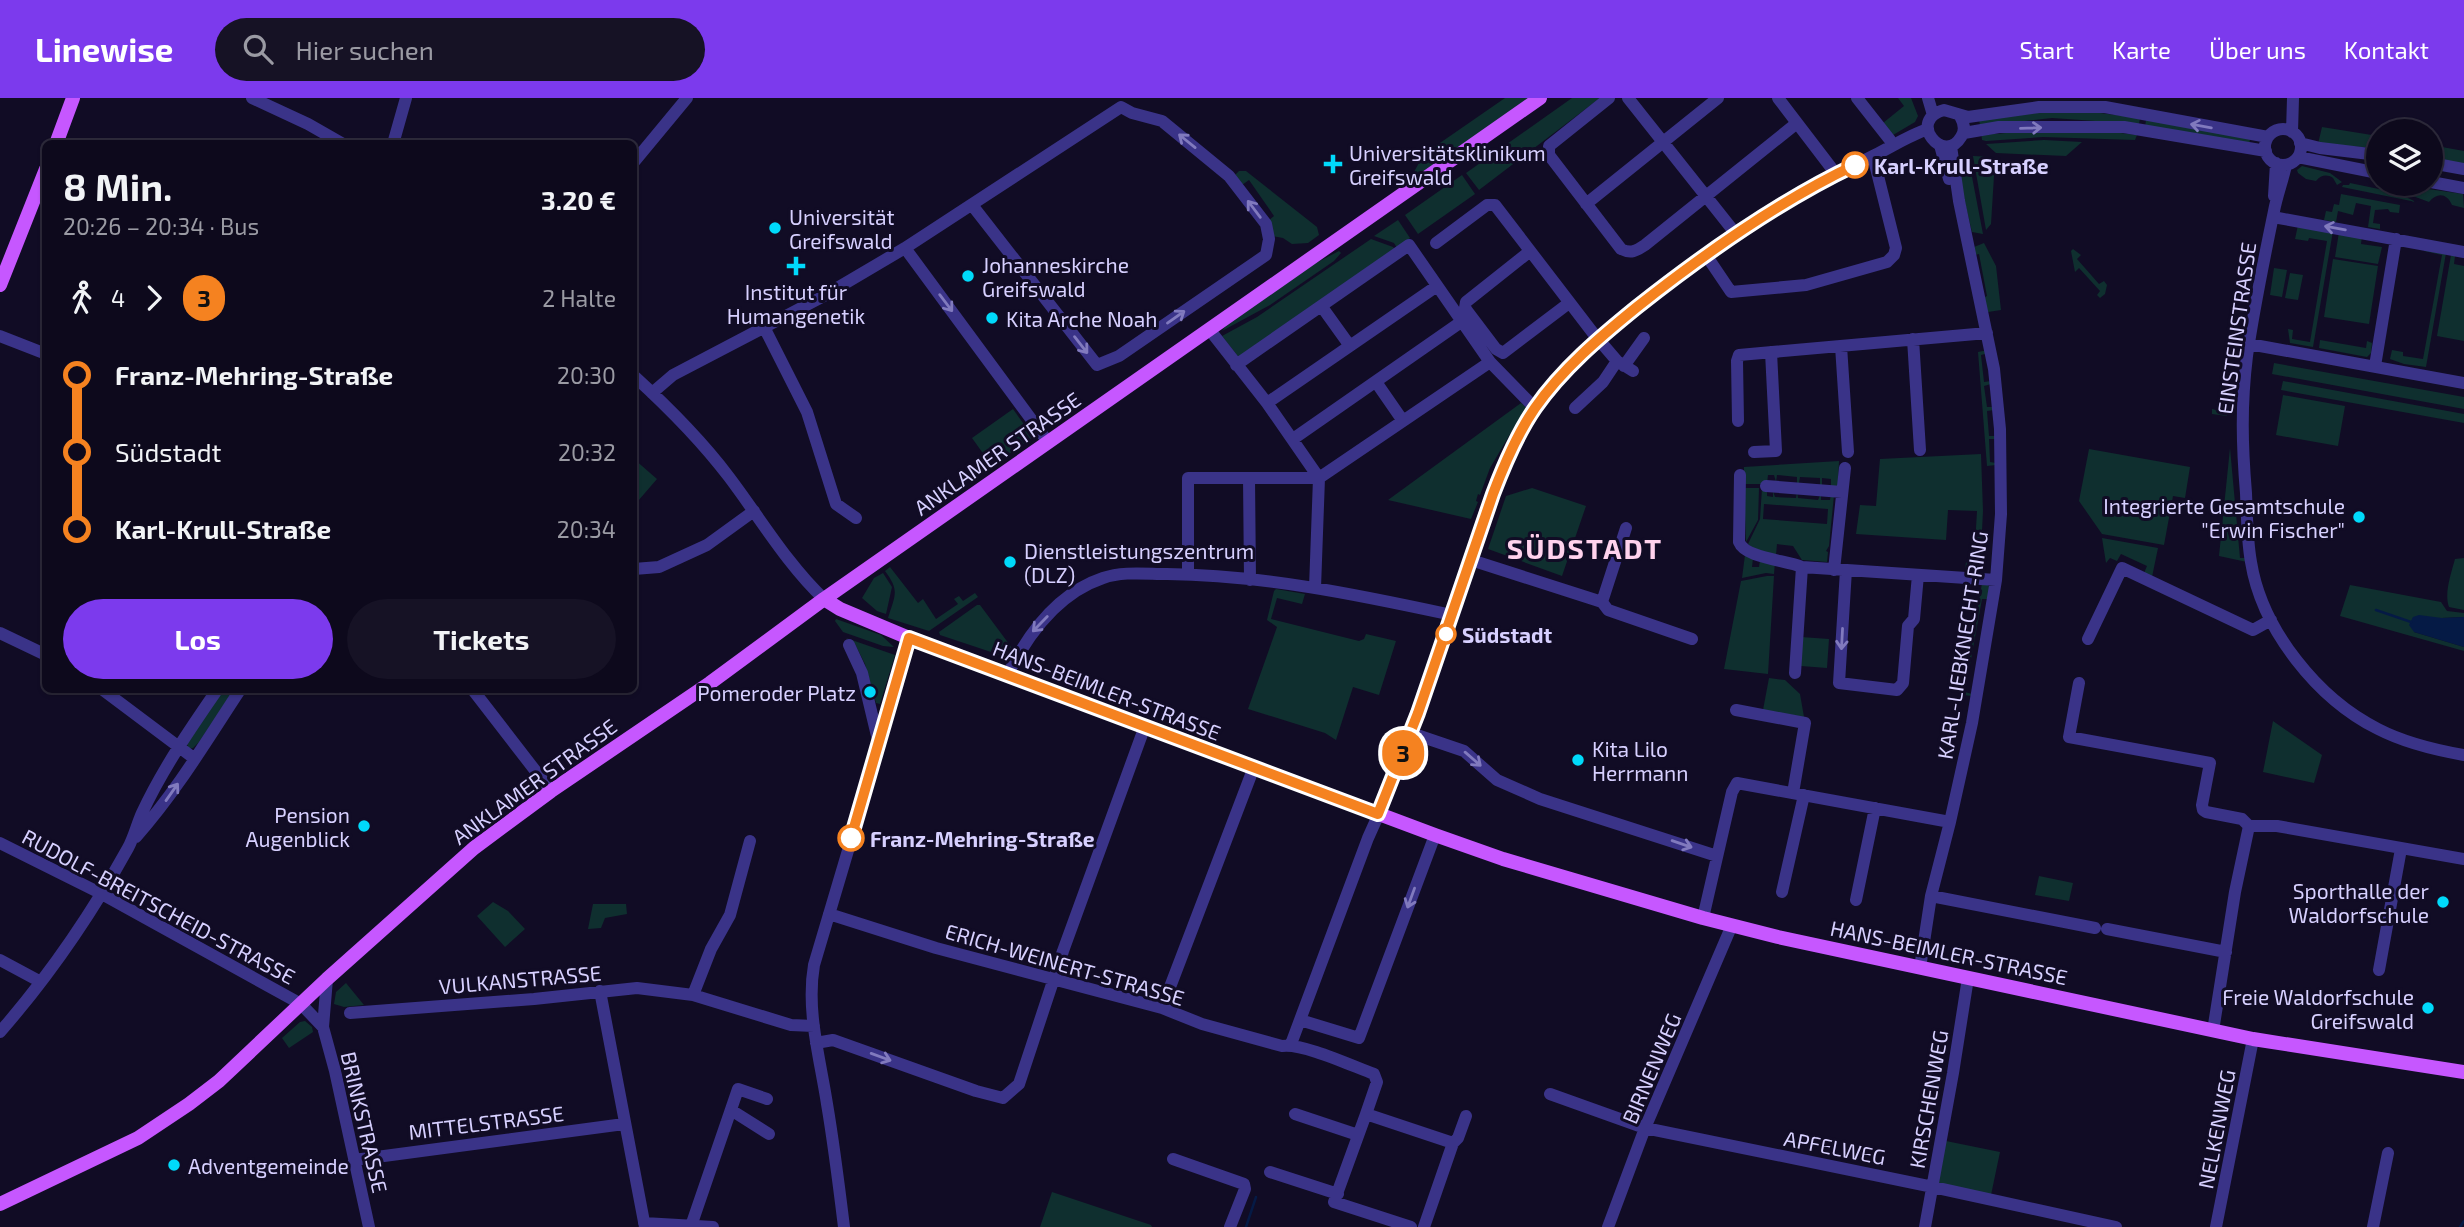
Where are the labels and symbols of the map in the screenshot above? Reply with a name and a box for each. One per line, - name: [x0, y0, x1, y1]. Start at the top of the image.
- one-way arrow: [2190, 119, 2213, 133]
- one-way arrow: [2019, 121, 2042, 134]
- one-way arrow: [1178, 133, 1196, 149]
- place label: Universitätsklinikum Greifswald: [1349, 140, 1546, 189]
- marker: Karl-Krull-Straße: [1842, 152, 1868, 178]
- place label: Karl-Krull-Straße: [1874, 153, 2049, 178]
- marker: Universitätsklinikum Greifswald: [1323, 154, 1343, 174]
- one-way arrow: [1247, 200, 1262, 219]
- place label: Universität Greifswald: [789, 204, 895, 253]
- marker: Universität Greifswald: [767, 220, 783, 236]
- one-way arrow: [2324, 221, 2347, 234]
- street label: EINSTEINSTRASSE: [2212, 240, 2260, 416]
- place label: Johanneskirche Greifswald: [982, 252, 1129, 301]
- marker: Institut für Humangenetik: [786, 256, 806, 276]
- marker: Johanneskirche Greifswald: [960, 268, 976, 284]
- place label: Institut für Humangenetik: [727, 279, 866, 328]
- one-way arrow: [938, 293, 953, 311]
- place label: Kita Arche Noah: [1006, 306, 1157, 331]
- marker: Kita Arche Noah: [984, 310, 1000, 326]
- one-way arrow: [1165, 310, 1185, 324]
- one-way arrow: [1074, 336, 1089, 354]
- street label: ANKLAMER STRASSE: [909, 386, 1085, 520]
- place label: Integrierte Gesamtschule "Erwin Fischer": [2103, 493, 2345, 542]
- marker: Integrierte Gesamtschule "Erwin Fischer": [2351, 509, 2367, 525]
- street label: KARL-LIEBKNECHT-RING: [1932, 529, 1992, 761]
- district label: SÜDSTADT: [1507, 531, 1663, 565]
- place label: Dienstleistungszentrum (DLZ): [1024, 538, 1254, 587]
- marker: Dienstleistungszentrum (DLZ): [1002, 554, 1018, 570]
- one-way arrow: [1032, 615, 1049, 632]
- place label: Südstadt: [1462, 622, 1553, 647]
- marker: Südstadt: [1436, 624, 1456, 644]
- one-way arrow: [1835, 627, 1848, 650]
- street label: HANS-BEIMLER-STRASSE: [990, 635, 1224, 745]
- place label: Pomeroder Platz: [697, 680, 856, 705]
- marker: Pomeroder Platz: [862, 684, 878, 700]
- street label: ANKLAMER STRASSE: [447, 713, 621, 849]
- line badge: 3: [1380, 730, 1426, 776]
- place label: Kita Lilo Herrmann: [1592, 736, 1688, 785]
- one-way arrow: [1464, 751, 1482, 767]
- marker: Kita Lilo Herrmann: [1570, 752, 1586, 768]
- one-way arrow: [165, 783, 179, 802]
- place label: Pension Augenblick: [245, 802, 350, 851]
- marker: Pension Augenblick: [356, 818, 372, 834]
- street label: RUDOLF-BREITSCHEID-STRASSE: [18, 823, 300, 989]
- marker: Franz-Mehring-Straße: [838, 825, 864, 851]
- place label: Franz-Mehring-Straße: [870, 826, 1095, 851]
- one-way arrow: [1670, 839, 1692, 851]
- place label: Sporthalle der Waldorfschule: [2289, 878, 2430, 927]
- one-way arrow: [1404, 887, 1417, 909]
- marker: Sporthalle der Waldorfschule: [2435, 894, 2451, 910]
- street label: HANS-BEIMLER-STRASSE: [1828, 915, 2070, 989]
- street label: ERICH-WEINERT-STRASSE: [943, 918, 1187, 1010]
- street label: VULKANSTRASSE: [438, 959, 602, 999]
- place label: Freie Waldorfschule Greifswald: [2222, 984, 2414, 1033]
- marker: Freie Waldorfschule Greifswald: [2420, 1000, 2436, 1016]
- street label: BIRNENWEG: [1617, 1009, 1685, 1127]
- street label: KIRSCHENWEG: [1904, 1028, 1952, 1170]
- street label: BRINKSTRASSE: [337, 1049, 393, 1195]
- one-way arrow: [870, 1051, 892, 1064]
- street label: NELKENWEG: [2192, 1067, 2240, 1191]
- street label: MITTELSTRASSE: [407, 1100, 565, 1144]
- street label: APFELWEG: [1782, 1125, 1888, 1169]
- place label: Adventgemeinde: [188, 1153, 349, 1178]
- marker: Adventgemeinde: [166, 1157, 182, 1173]

